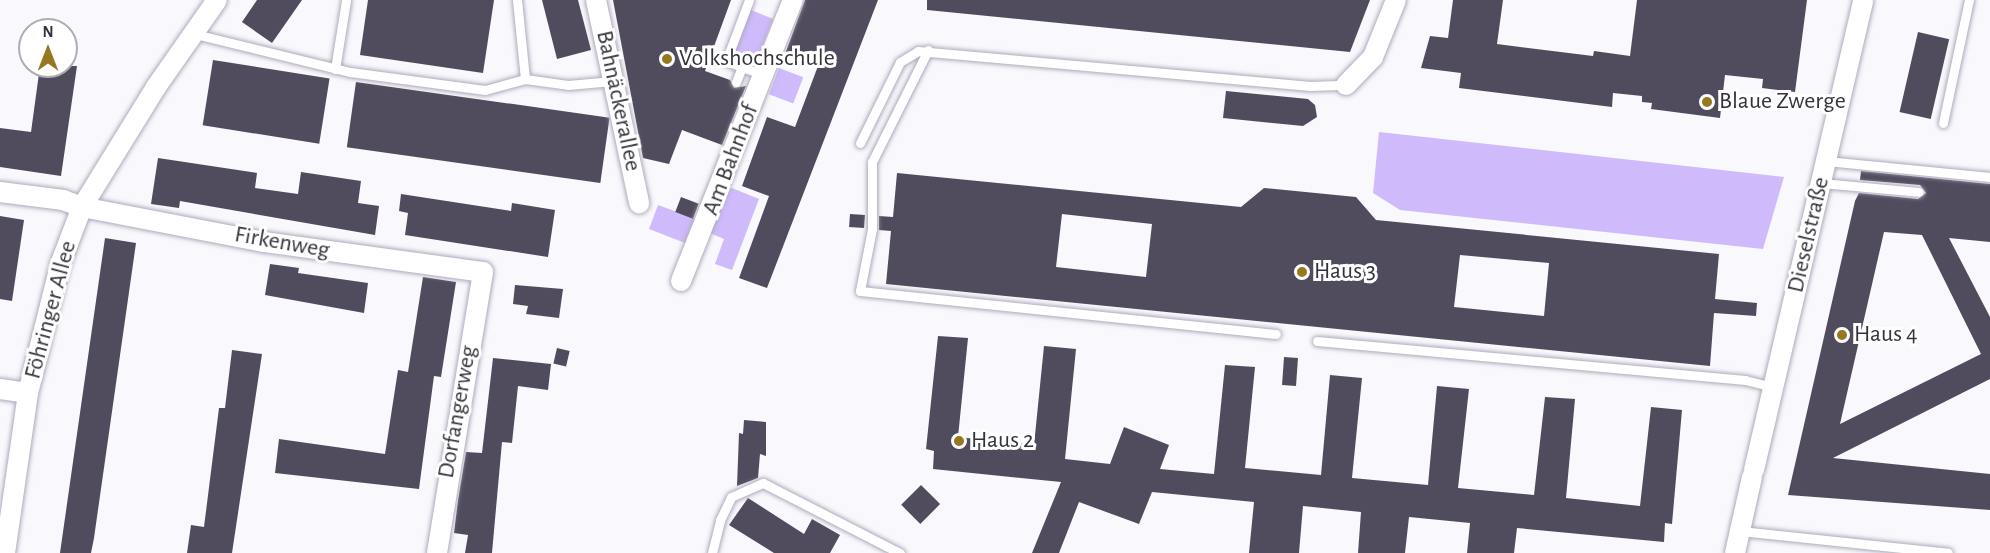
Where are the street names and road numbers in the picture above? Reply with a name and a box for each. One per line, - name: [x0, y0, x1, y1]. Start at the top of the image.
- street label: Bahnäckerallee: [589, 28, 647, 174]
- street label: Am Bahnhof: [697, 100, 765, 220]
- street label: Dieselstraße: [1782, 174, 1836, 296]
- street label: Firkenweg: [232, 220, 332, 266]
- street label: Föhringer Allee: [19, 238, 83, 382]
- street label: Dorfangerweg: [432, 343, 484, 481]

